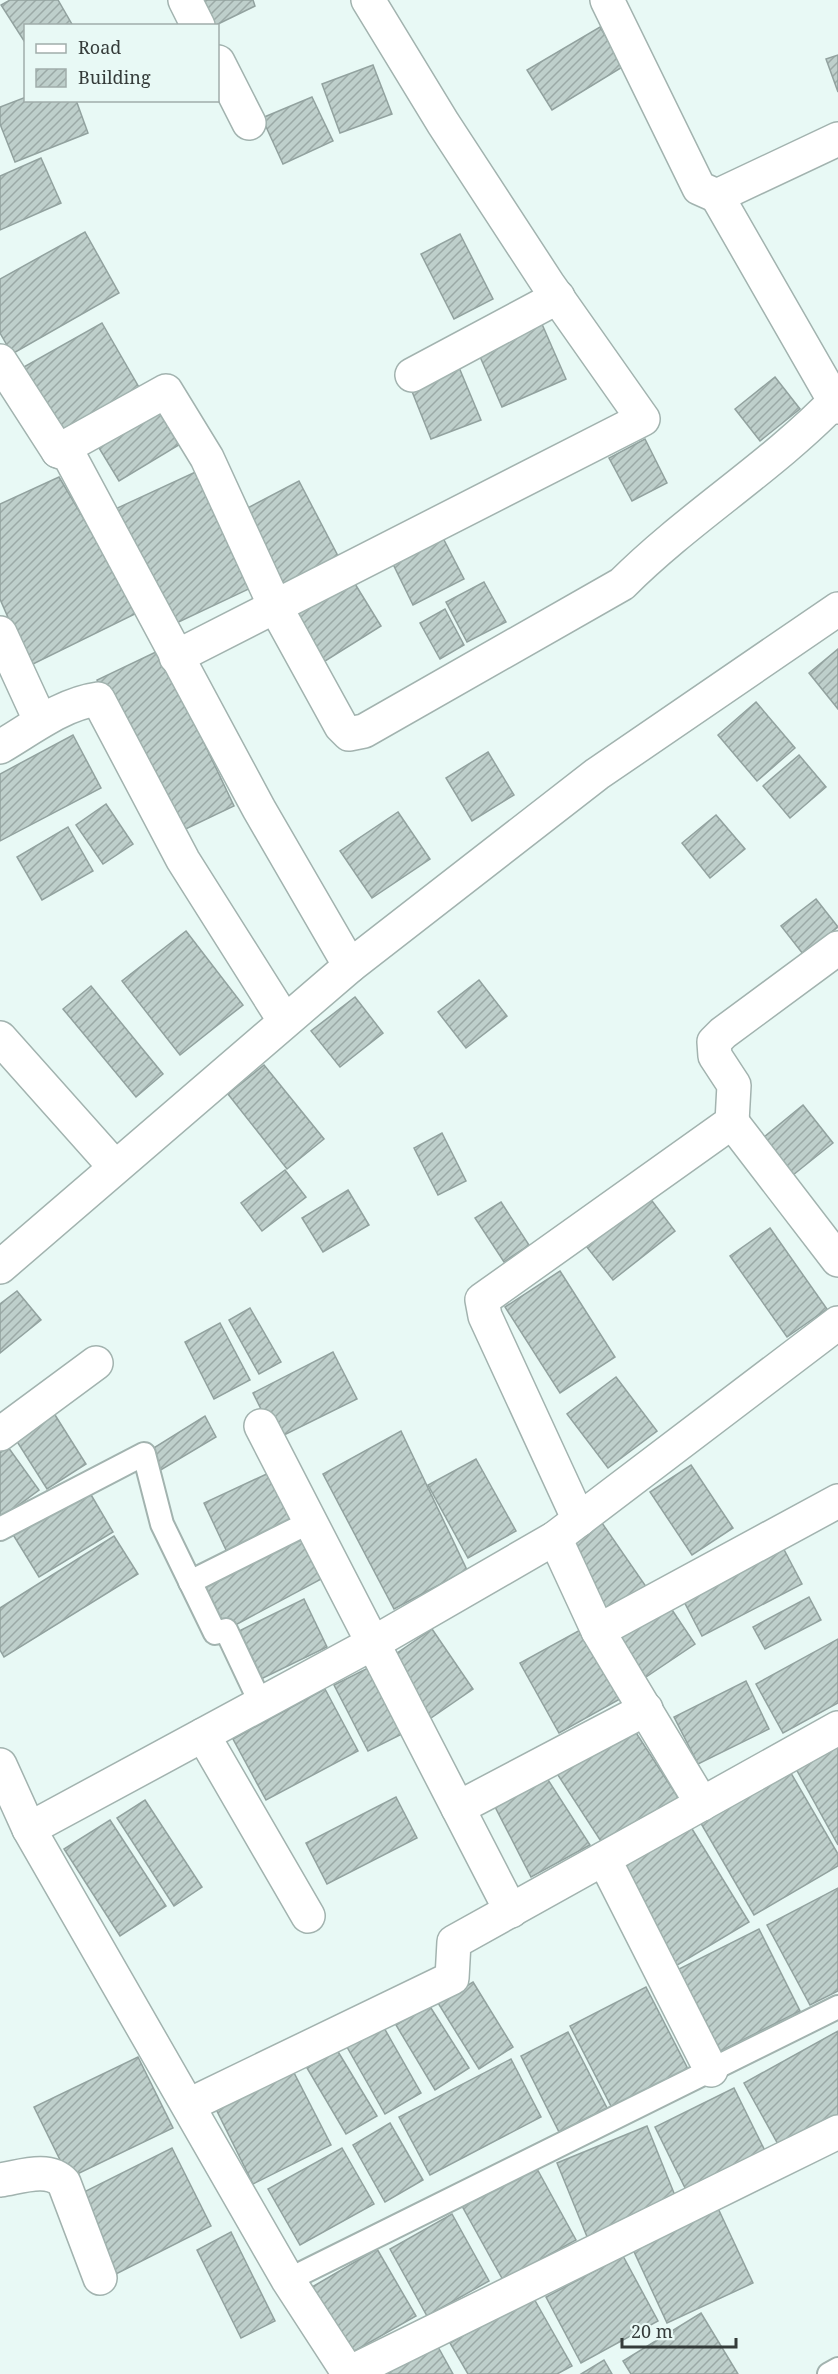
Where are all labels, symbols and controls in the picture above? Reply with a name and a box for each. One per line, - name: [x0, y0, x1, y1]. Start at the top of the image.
- legend: [24, 24, 219, 102]
- text: Road: [78, 35, 121, 59]
- text: Building: [78, 65, 151, 89]
- scale bar: [622, 2311, 736, 2349]
- text: 20 m: [631, 2319, 673, 2343]

